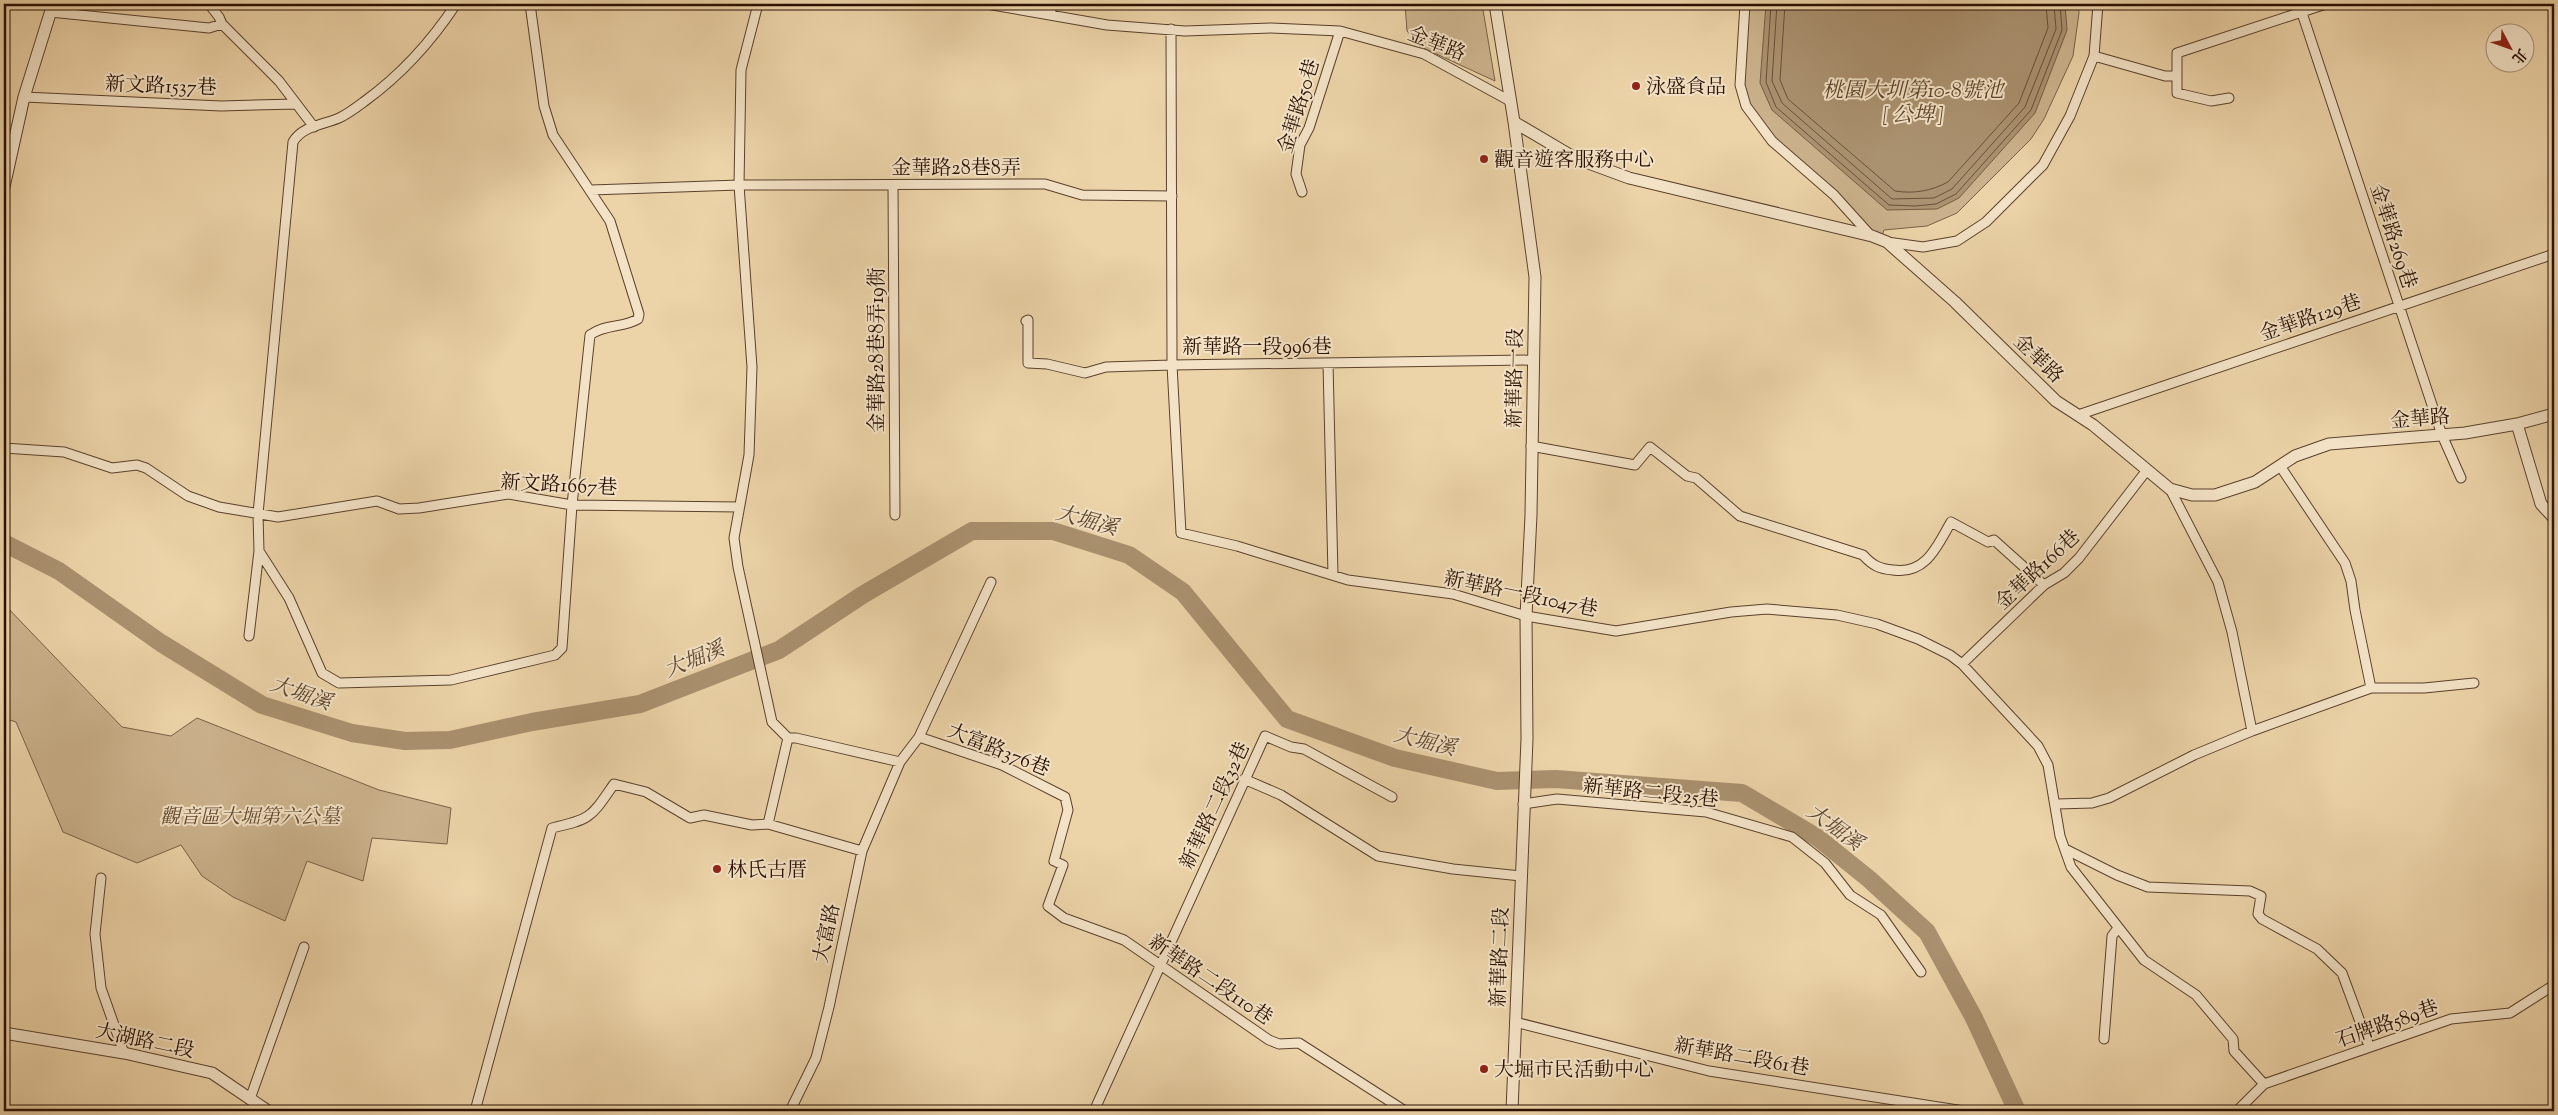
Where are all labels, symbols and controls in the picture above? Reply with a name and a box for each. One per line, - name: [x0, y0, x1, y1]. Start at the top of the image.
- street label: 金華路: [1403, 21, 1469, 70]
- north arrow: [2486, 22, 2536, 72]
- text: 北: [2506, 43, 2530, 67]
- street label: 金華路50巷: [1272, 56, 1328, 158]
- street label: 新文路1537巷: [105, 71, 217, 104]
- place label: 泳盛食品: [1646, 74, 1726, 103]
- water label: 桃園大圳第10-8號池 [ 公埤 ]: [1822, 77, 2006, 131]
- marker: 泳盛食品: [1630, 80, 1642, 92]
- place label: 觀音遊客服務中心: [1494, 147, 1654, 176]
- marker: 觀音遊客服務中心: [1478, 153, 1490, 165]
- street label: 金華路28巷8弄: [891, 155, 1021, 184]
- street label: 金華路269巷: [2361, 180, 2422, 293]
- street label: 金華路28巷8弄19衖: [864, 267, 893, 433]
- street label: 金華路129巷: [2256, 288, 2366, 350]
- street label: 新華路一段: [1501, 328, 1532, 428]
- street label: 金華路: [2006, 329, 2069, 391]
- street label: 新華路一段996巷: [1182, 334, 1332, 363]
- street label: 金華路: [2389, 403, 2451, 438]
- street label: 新文路1667巷: [500, 469, 618, 504]
- water label: 大堀溪: [1052, 499, 1123, 545]
- street label: 金華路166巷: [1990, 524, 2088, 618]
- street label: 新華路一段1047巷: [1441, 565, 1600, 626]
- water label: 大堀溪: [660, 634, 731, 687]
- water label: 大堀溪: [266, 670, 337, 720]
- street label: 大富路376巷: [943, 718, 1054, 785]
- water label: 大堀溪: [1390, 721, 1461, 766]
- street label: 新華路二段32巷: [1174, 738, 1258, 874]
- street label: 新華路二段25巷: [1581, 773, 1720, 816]
- water label: 大堀溪: [1800, 798, 1870, 860]
- park label: 觀音區大堀第六公墓: [160, 804, 343, 833]
- place label: 林氏古厝: [727, 857, 807, 886]
- marker: 林氏古厝: [711, 863, 723, 875]
- street label: 大富路: [808, 901, 849, 966]
- street label: 新華路二段: [1485, 907, 1518, 1008]
- street label: 新華路二段110巷: [1142, 929, 1277, 1033]
- street label: 石牌路589巷: [2333, 994, 2443, 1056]
- street label: 大湖路二段: [93, 1018, 196, 1067]
- street label: 新華路二段61巷: [1672, 1032, 1811, 1085]
- place label: 大堀市民活動中心: [1494, 1057, 1654, 1086]
- marker: 大堀市民活動中心: [1478, 1063, 1490, 1075]

